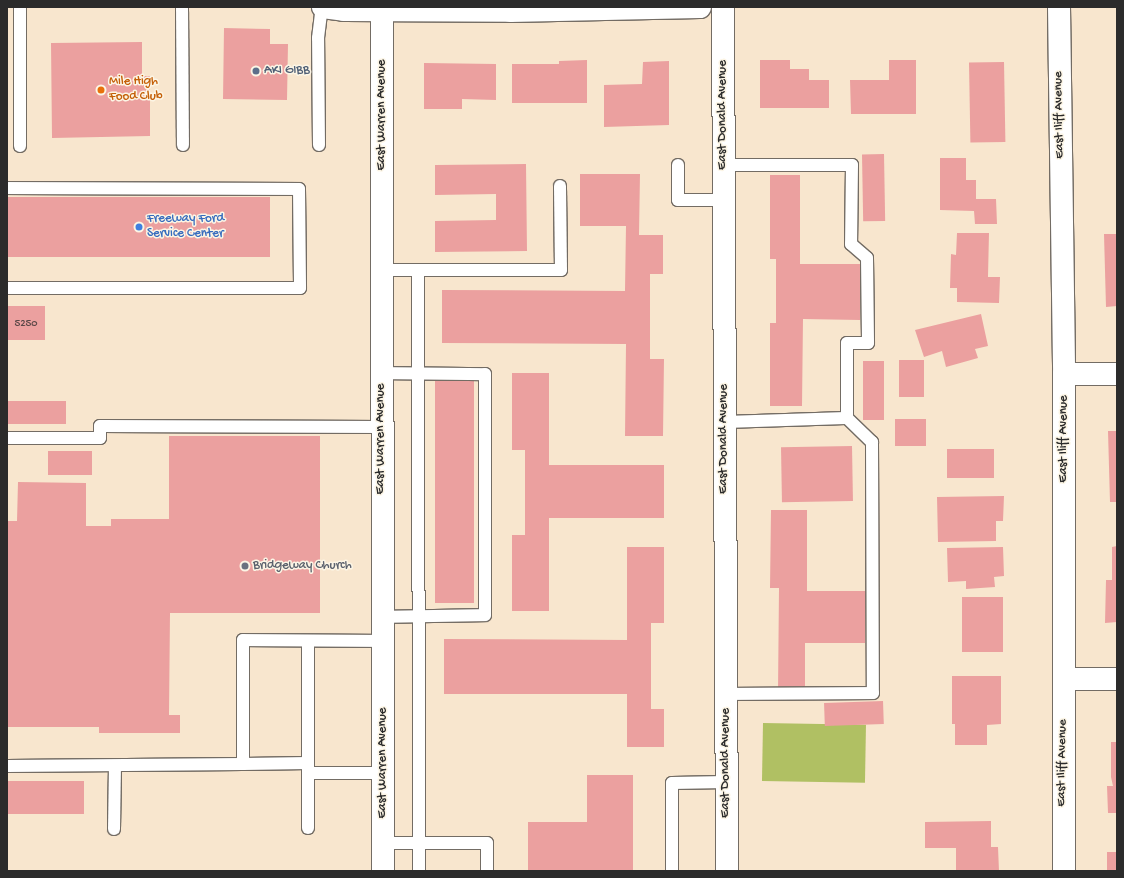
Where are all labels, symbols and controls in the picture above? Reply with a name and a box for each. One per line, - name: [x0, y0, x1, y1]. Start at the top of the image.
- street label: East Warren Avenue: [374, 59, 390, 171]
- street label: East Donald Avenue: [715, 60, 731, 170]
- place label: AKI GIBB: [264, 63, 310, 79]
- marker: AKI GIBB: [251, 66, 261, 76]
- street label: East Iliff Avenue: [1051, 71, 1069, 159]
- place label: Mile High Food Club: [109, 75, 163, 106]
- marker: Mile High Food Club: [96, 85, 106, 95]
- place label: Freeway Ford Service Center: [147, 212, 224, 243]
- marker: Freeway Ford Service Center: [134, 222, 144, 232]
- house number: 5250: [14, 317, 38, 331]
- street label: East Warren Avenue: [373, 383, 389, 495]
- street label: East Donald Avenue: [716, 384, 732, 494]
- street label: East Iliff Avenue: [1056, 395, 1072, 483]
- place label: Bridgeway Church: [253, 558, 352, 574]
- marker: Bridgeway Church: [240, 561, 250, 571]
- street label: East Warren Avenue: [375, 707, 391, 819]
- street label: East Donald Avenue: [718, 708, 734, 818]
- street label: East Iliff Avenue: [1054, 719, 1072, 807]

